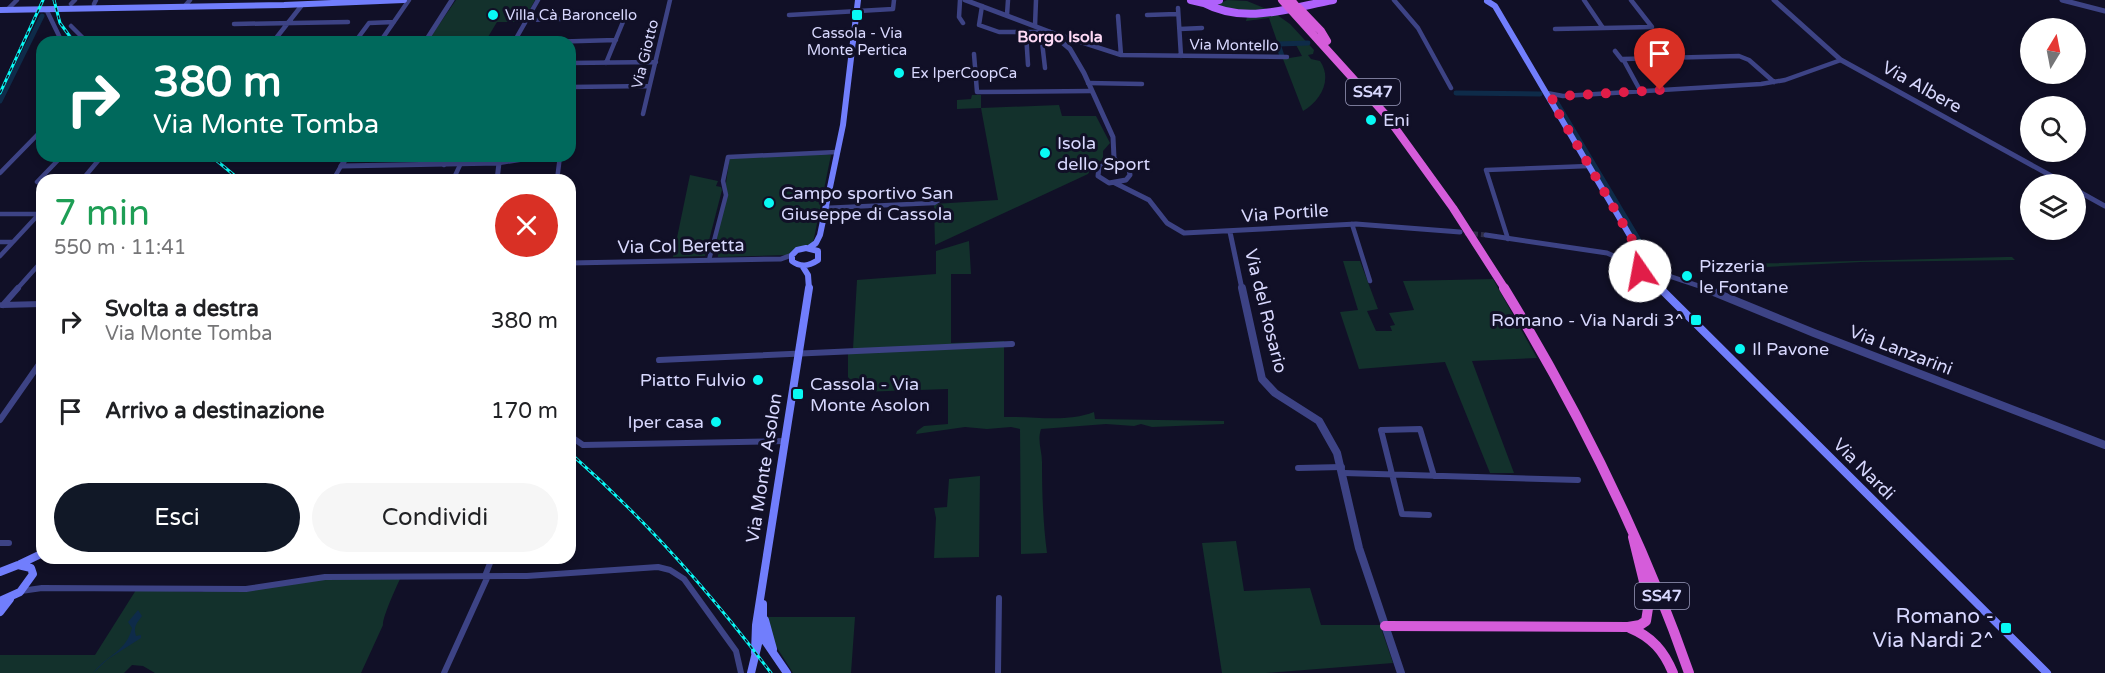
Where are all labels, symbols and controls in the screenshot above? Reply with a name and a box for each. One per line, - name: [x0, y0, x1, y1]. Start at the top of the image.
- place label: Villa Cà Baroncello: [505, 6, 637, 24]
- marker: Villa Cà Baroncello: [486, 8, 500, 22]
- marker: Cassola - Via Monte Pertica: [850, 8, 864, 22]
- street label: Via Giotto: [628, 17, 662, 91]
- north arrow: [2020, 18, 2086, 84]
- map controls: [2020, 18, 2086, 240]
- place label: Cassola - Via Monte Pertica: [807, 24, 907, 59]
- district label: Borgo Isola: [1017, 27, 1103, 47]
- pin: [1634, 28, 1685, 90]
- street label: Via Montello: [1189, 35, 1279, 55]
- icon: arrive: [1643, 37, 1676, 70]
- street label: Via Albere: [1878, 56, 1966, 118]
- text: 380 m: [153, 57, 282, 108]
- icon: right: [54, 60, 132, 138]
- place label: Ex IperCoopCa: [911, 64, 1017, 82]
- marker: Ex IperCoopCa: [892, 66, 906, 80]
- road number: SS47: [1346, 79, 1400, 105]
- button: search: [2020, 96, 2086, 162]
- text: Via Monte Tomba: [153, 108, 379, 141]
- place label: Eni: [1383, 109, 1410, 131]
- marker: Eni: [1364, 113, 1378, 127]
- place label: Isola dello Sport: [1057, 132, 1150, 175]
- marker: Isola dello Sport: [1038, 146, 1052, 160]
- button: layers: [2020, 174, 2086, 240]
- place label: Campo sportivo San Giuseppe di Cassola: [781, 182, 954, 225]
- text: 7 min: [54, 192, 150, 235]
- button: close: [495, 194, 558, 257]
- marker: Campo sportivo San Giuseppe di Cassola: [762, 196, 776, 210]
- street label: Via Portile: [1241, 199, 1329, 227]
- street label: Via Col Beretta: [617, 234, 745, 258]
- text: 550 m · 11:41: [54, 236, 186, 260]
- position arrow: [1608, 239, 1672, 303]
- street label: Via del Rosario: [1240, 247, 1292, 375]
- place label: Pizzeria le Fontane: [1699, 255, 1788, 298]
- marker: Pizzeria le Fontane: [1680, 269, 1694, 283]
- text: Svolta a destra: [105, 296, 259, 322]
- icon: right: [54, 305, 87, 338]
- text: 380 m: [491, 308, 558, 334]
- place label: Romano - Via Nardi 3^: [1491, 309, 1684, 331]
- marker: Romano - Via Nardi 3^: [1689, 313, 1703, 327]
- street label: Via Lanzarini: [1846, 320, 1956, 380]
- text: Via Monte Tomba: [105, 322, 273, 346]
- place label: Il Pavone: [1752, 338, 1829, 360]
- marker: Il Pavone: [1733, 342, 1747, 356]
- place label: Piatto Fulvio: [640, 369, 746, 391]
- marker: Piatto Fulvio: [751, 373, 765, 387]
- place label: Cassola - Via Monte Asolon: [810, 373, 930, 416]
- marker: Cassola - Via Monte Asolon: [791, 387, 805, 401]
- street label: Via Monte Asolon: [741, 391, 787, 545]
- icon: arrive: [54, 395, 87, 428]
- text: Arrivo a destinazione: [105, 398, 324, 424]
- text: 170 m: [491, 398, 558, 424]
- place label: Iper casa: [627, 411, 704, 433]
- marker: Iper casa: [709, 415, 723, 429]
- street label: Via Nardi: [1828, 433, 1900, 505]
- button: Esci: [54, 483, 300, 552]
- button: Condividi: [312, 483, 558, 552]
- road number: SS47: [1635, 583, 1689, 609]
- place label: Romano - Via Nardi 2^: [1873, 604, 1994, 653]
- marker: Romano - Via Nardi 2^: [1999, 621, 2013, 635]

